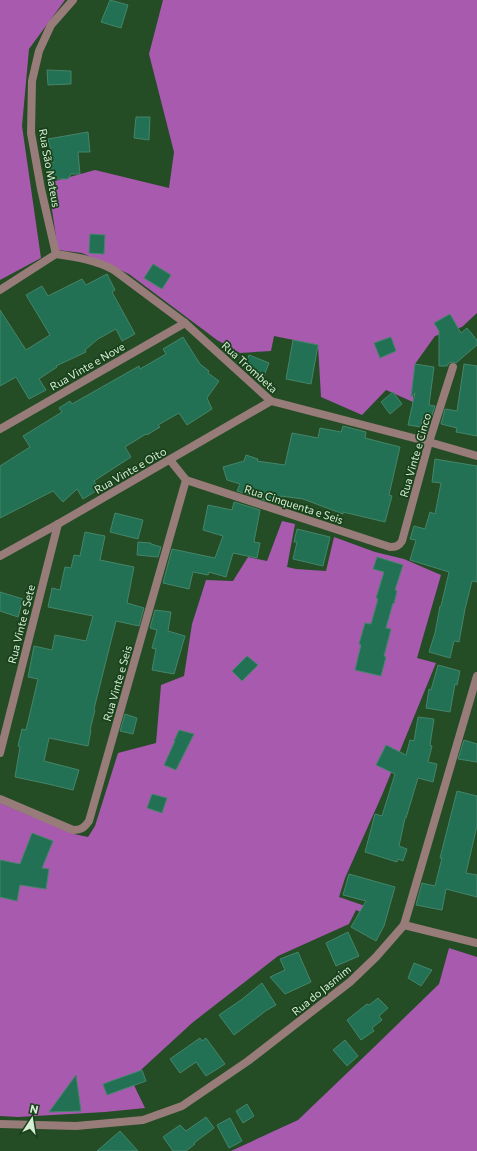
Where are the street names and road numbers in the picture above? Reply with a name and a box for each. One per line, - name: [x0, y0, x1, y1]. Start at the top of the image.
- street label: Rua São Mateus: [37, 128, 63, 208]
- street label: Rua Vinte e Nove: [47, 339, 127, 393]
- street label: Rua Trombeta: [220, 339, 280, 395]
- street label: Rua Vinte e Cinco: [397, 411, 433, 499]
- street label: Rua Vinte e Oito: [92, 444, 169, 496]
- street label: Rua Cinquenta e Seis: [243, 482, 345, 526]
- street label: Rua Vinte e Sete: [5, 583, 37, 665]
- street label: Rua Vinte e Seis: [100, 644, 134, 722]
- street label: Rua do Jasmim: [289, 962, 354, 1019]

